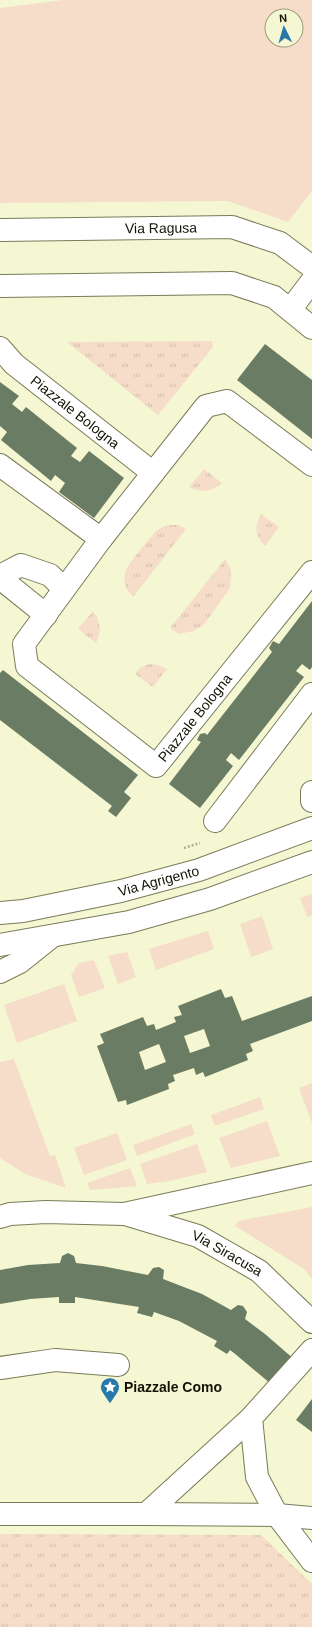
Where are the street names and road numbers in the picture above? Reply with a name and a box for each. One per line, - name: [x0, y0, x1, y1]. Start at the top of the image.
- street label: Via Ragusa: [125, 219, 197, 236]
- street label: Piazzale Bologna: [28, 372, 123, 452]
- street label: Piazzale Bologna: [155, 670, 235, 765]
- street label: Via Agrigento: [116, 862, 201, 899]
- street label: Via Siracusa: [190, 1227, 265, 1279]

